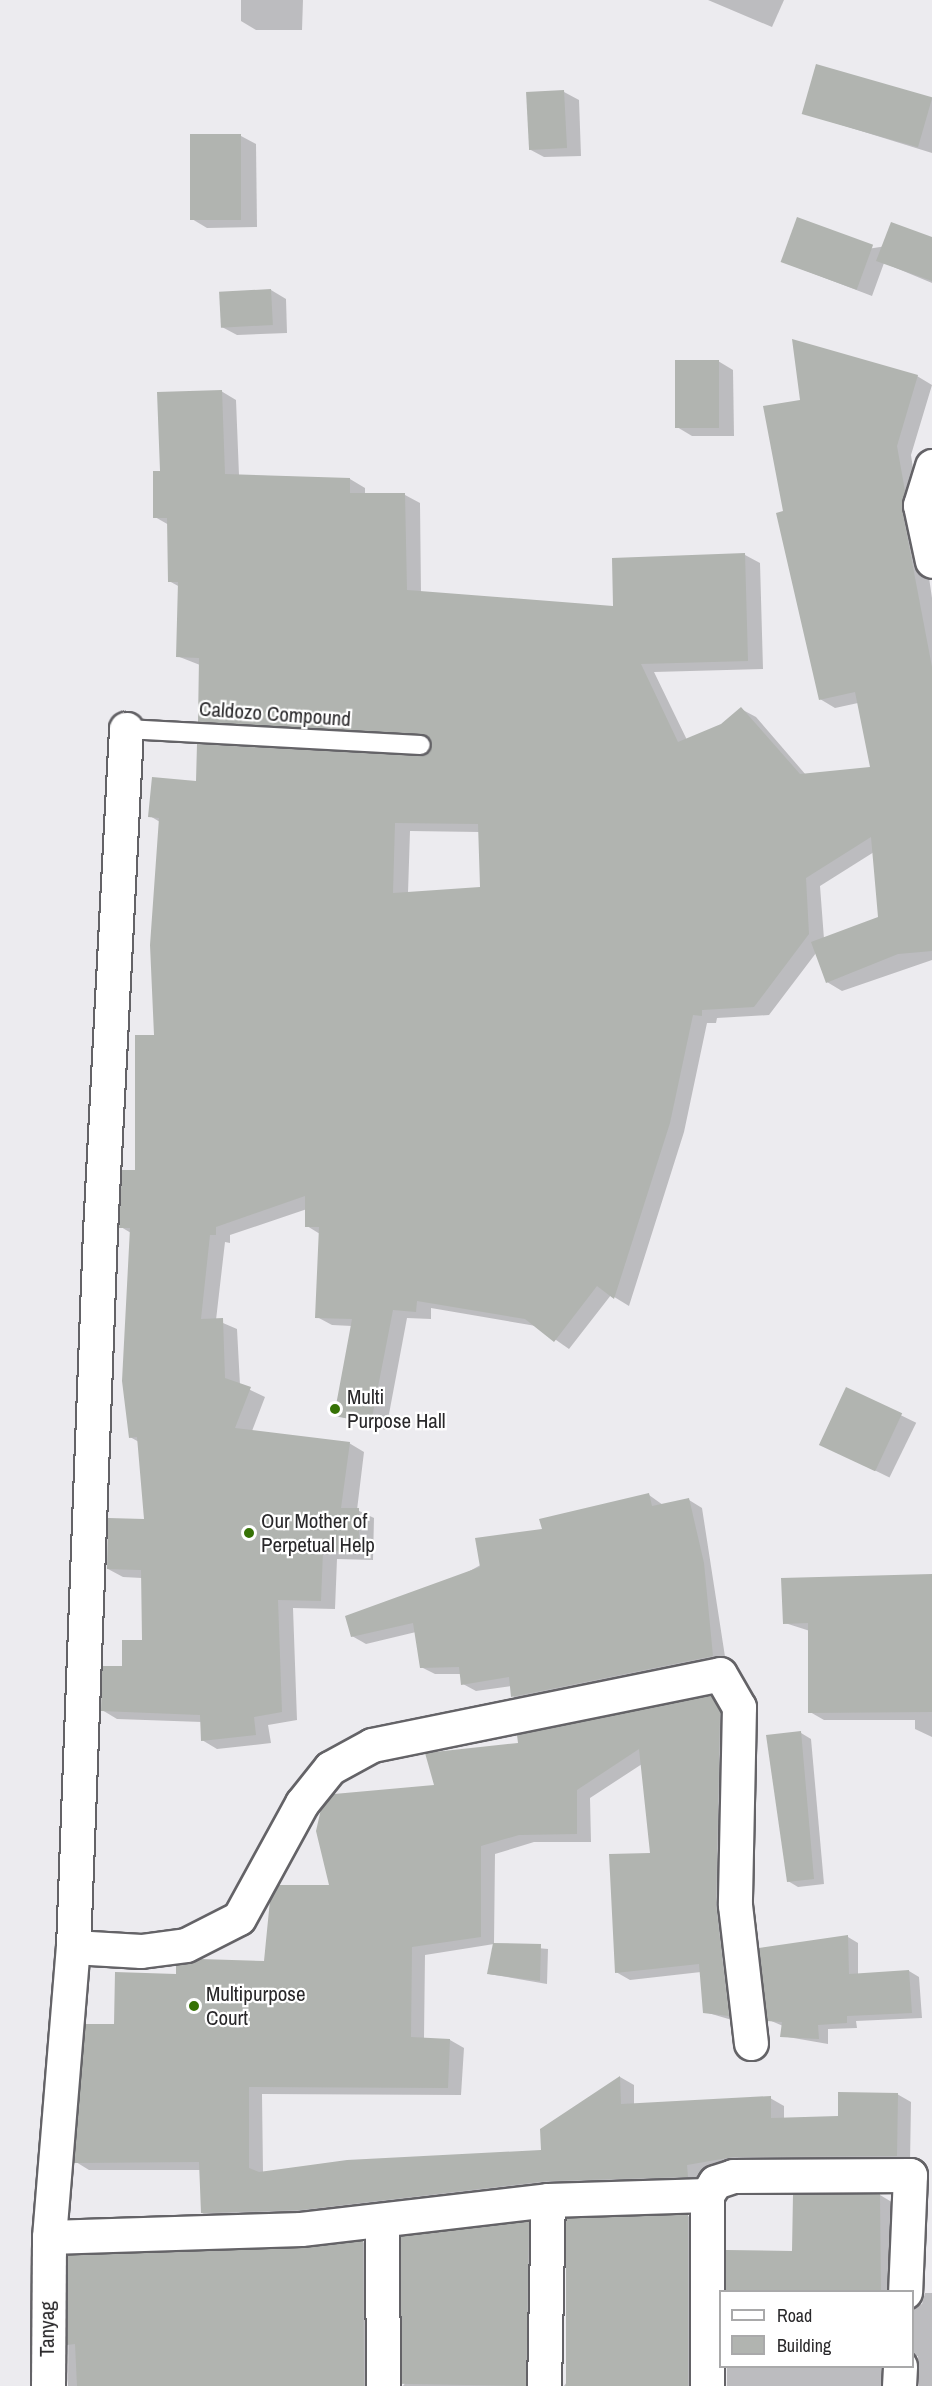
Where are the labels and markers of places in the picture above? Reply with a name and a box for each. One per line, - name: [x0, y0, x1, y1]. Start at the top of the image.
- place label: Multi Purpose Hall: [347, 1384, 446, 1434]
- marker: Multi Purpose Hall: [328, 1402, 342, 1416]
- place label: Our Mother of Perpetual Help: [261, 1508, 375, 1558]
- marker: Our Mother of Perpetual Help: [242, 1526, 256, 1540]
- place label: Multipurpose Court: [206, 1981, 306, 2031]
- marker: Multipurpose Court: [187, 1999, 201, 2013]

